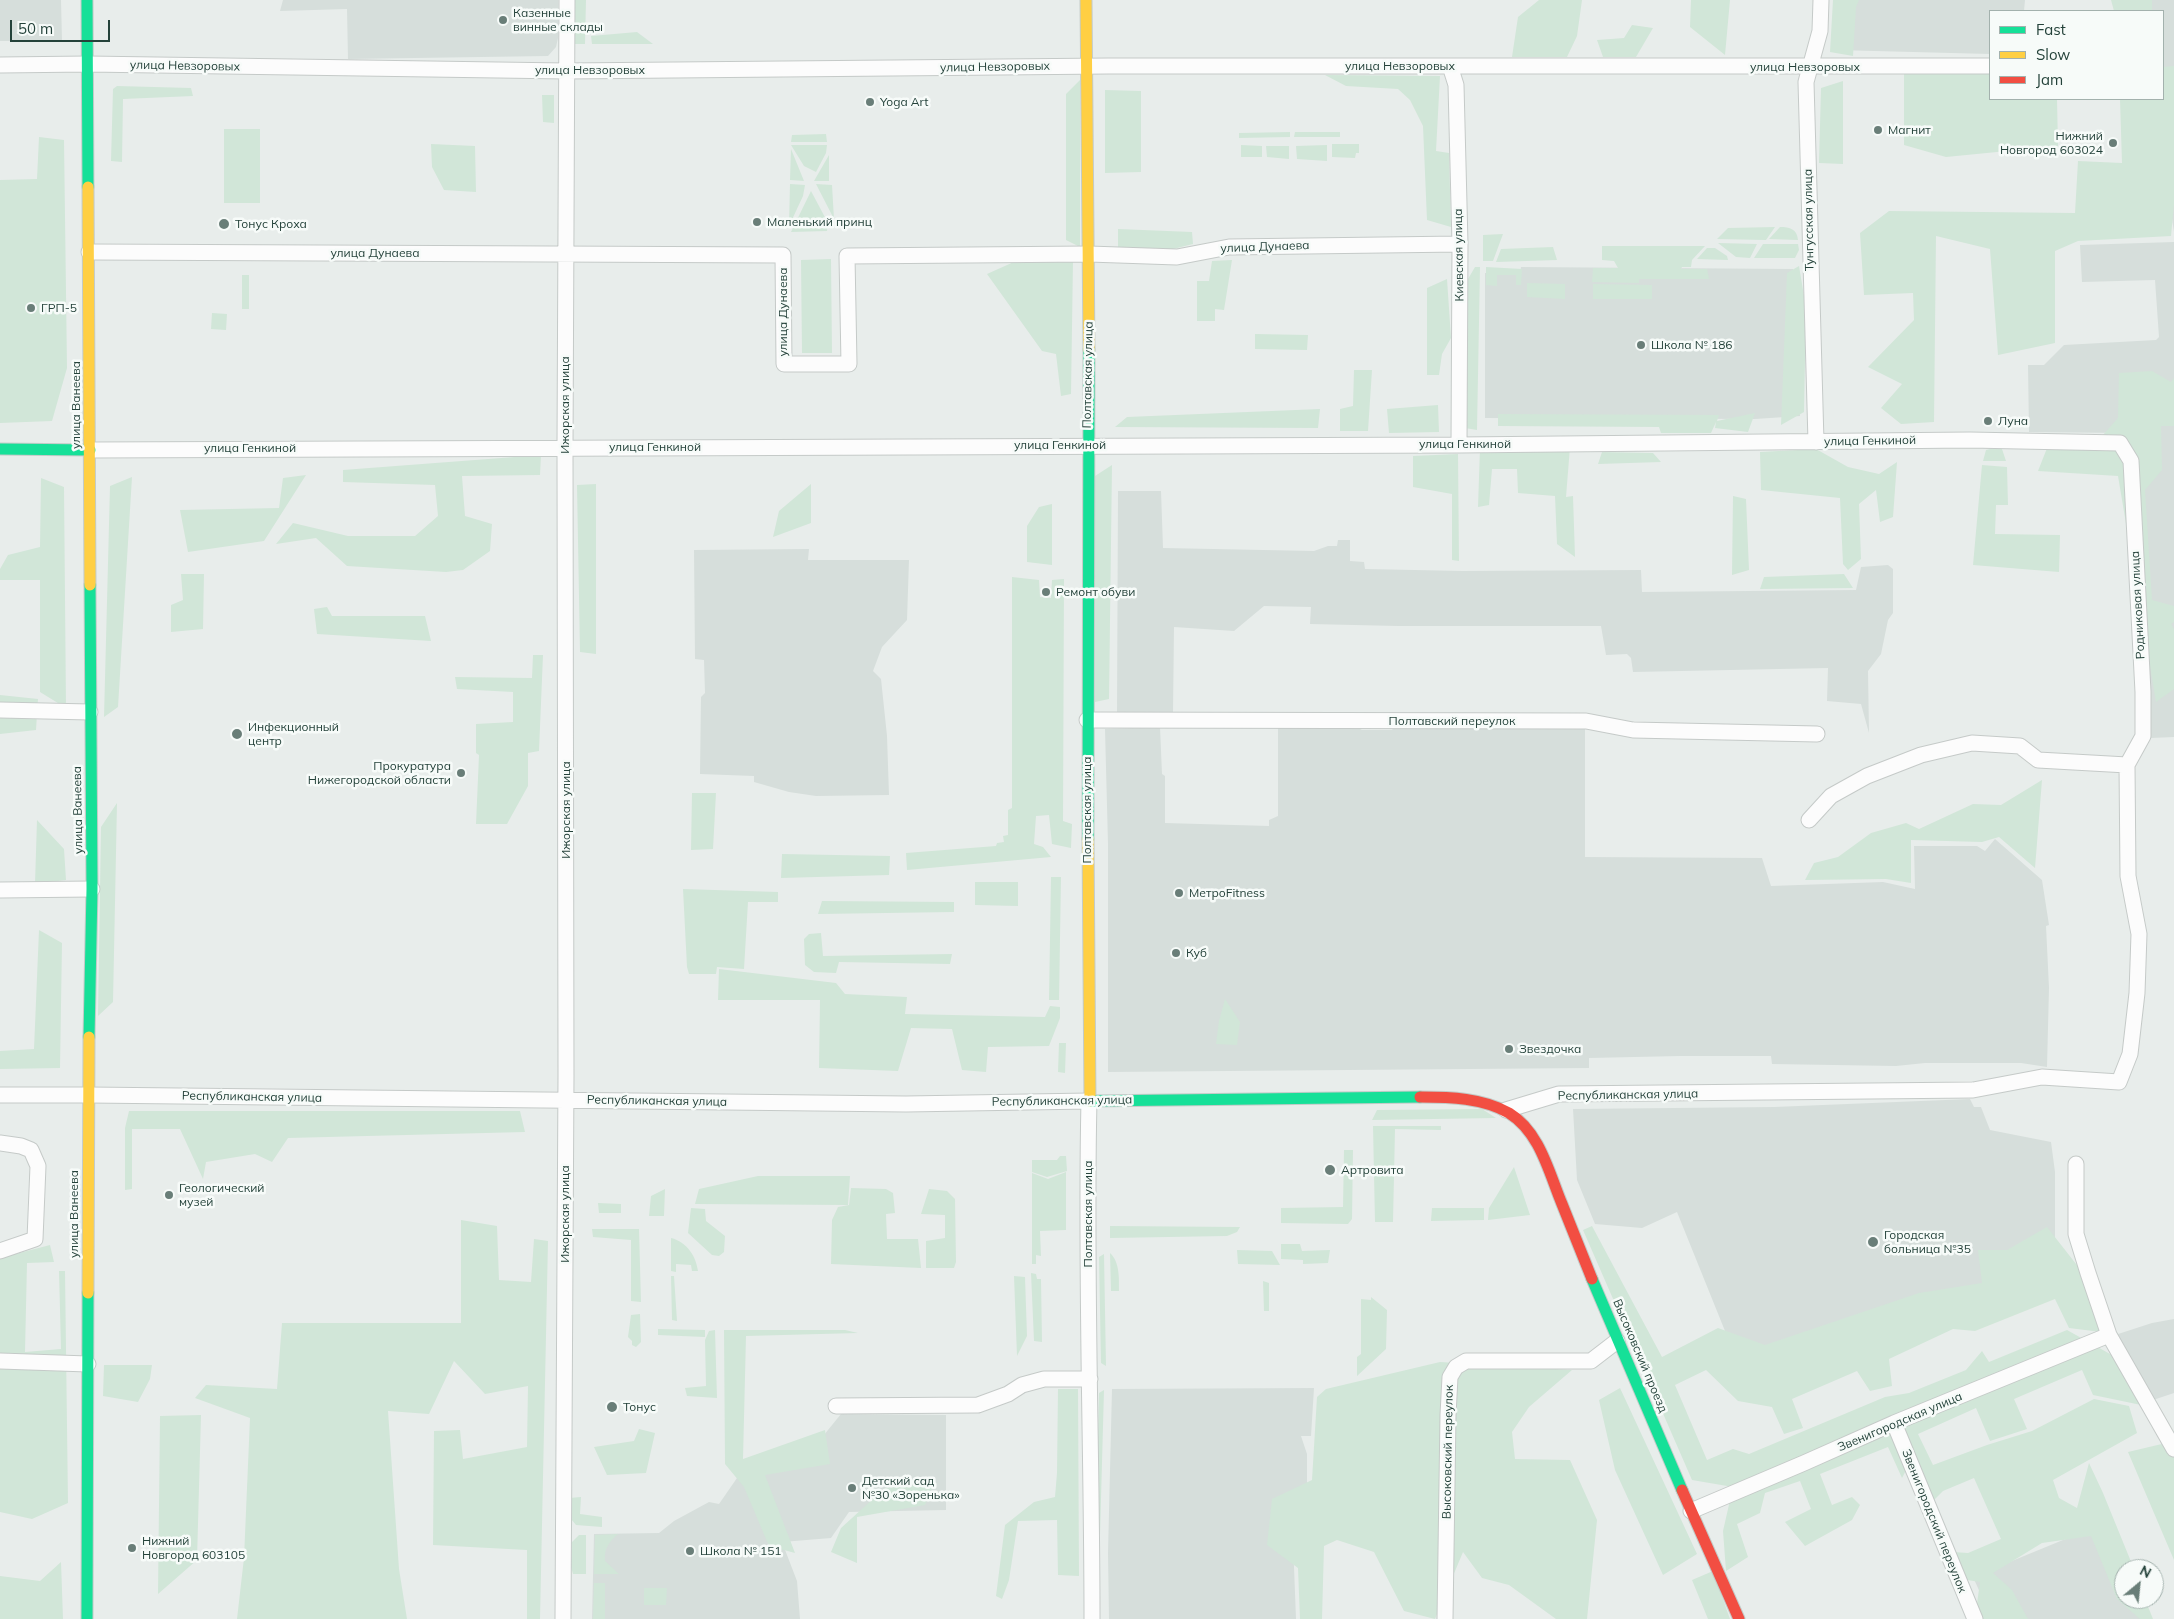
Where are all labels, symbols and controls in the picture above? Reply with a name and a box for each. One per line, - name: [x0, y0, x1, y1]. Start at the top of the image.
- place label: Казенные винные склады: [513, 6, 603, 34]
- scale bar: [12, 10, 112, 42]
- legend: [1989, 10, 2164, 100]
- marker: Казенные винные склады: [497, 14, 509, 26]
- text: 50 m: [18, 19, 53, 38]
- text: Fast: [2036, 20, 2066, 39]
- text: Slow: [2036, 45, 2070, 64]
- street label: улица Невзоровых: [130, 58, 240, 74]
- street label: улица Невзоровых: [940, 59, 1050, 75]
- street label: улица Невзоровых: [1345, 59, 1455, 73]
- street label: улица Невзоровых: [1750, 60, 1860, 74]
- street label: улица Невзоровых: [535, 63, 645, 77]
- text: Jam: [2036, 70, 2063, 89]
- place label: Yoga Art: [880, 95, 928, 109]
- marker: Yoga Art: [864, 96, 876, 108]
- place label: Магнит: [1888, 123, 1931, 137]
- marker: Магнит: [1872, 124, 1884, 136]
- place label: Нижний Новгород 603024: [2000, 129, 2103, 157]
- marker: Нижний Новгород 603024: [2107, 137, 2119, 149]
- street label: Тунгусская улица: [1801, 169, 1817, 271]
- street label: Киевская улица: [1451, 208, 1467, 302]
- place label: Маленький принц: [767, 215, 872, 229]
- marker: Маленький принц: [751, 216, 763, 228]
- marker: Тонус Кроха: [217, 217, 231, 231]
- place label: Тонус Кроха: [235, 217, 307, 231]
- street label: улица Дунаева: [1220, 238, 1310, 256]
- street label: улица Дунаева: [330, 246, 420, 260]
- street label: улица Дунаева: [776, 267, 790, 357]
- place label: ГРП-5: [41, 301, 77, 315]
- marker: ГРП-5: [25, 302, 37, 314]
- street label: Полтавская улица: [1080, 321, 1096, 429]
- place label: Школа № 186: [1651, 338, 1733, 352]
- marker: Школа № 186: [1635, 339, 1647, 351]
- street label: Ижорская улица: [558, 356, 572, 454]
- street label: улица Ванеева: [69, 361, 83, 449]
- place label: Луна: [1998, 414, 2028, 428]
- marker: Луна: [1982, 415, 1994, 427]
- street label: улица Генкиной: [1824, 433, 1916, 449]
- street label: улица Генкиной: [1419, 437, 1511, 451]
- street label: улица Генкиной: [1014, 438, 1106, 452]
- street label: улица Генкиной: [609, 440, 701, 454]
- street label: улица Генкиной: [204, 441, 296, 455]
- street label: Родниковая улица: [2128, 551, 2148, 659]
- place label: Ремонт обуви: [1056, 585, 1135, 599]
- marker: Ремонт обуви: [1040, 586, 1052, 598]
- street label: Полтавский переулок: [1389, 714, 1515, 728]
- place label: Инфекционный центр: [248, 720, 339, 748]
- marker: Инфекционный центр: [230, 727, 244, 741]
- street label: Полтавская улица: [1080, 756, 1094, 864]
- place label: Прокуратура Нижегородской области: [308, 759, 451, 787]
- street label: Ижорская улица: [559, 761, 573, 859]
- street label: улица Ванеева: [70, 766, 86, 854]
- marker: Прокуратура Нижегородской области: [455, 767, 467, 779]
- place label: МетроFitness: [1189, 886, 1265, 900]
- marker: МетроFitness: [1173, 887, 1185, 899]
- place label: Куб: [1186, 946, 1207, 960]
- marker: Куб: [1170, 947, 1182, 959]
- place label: Звездочка: [1519, 1042, 1581, 1056]
- marker: Звездочка: [1503, 1043, 1515, 1055]
- street label: Республиканская улица: [1558, 1087, 1698, 1103]
- street label: Республиканская улица: [182, 1089, 322, 1105]
- street label: Республиканская улица: [587, 1093, 727, 1109]
- street label: Республиканская улица: [992, 1093, 1132, 1109]
- street label: Полтавская улица: [1081, 1160, 1095, 1268]
- marker: Артровита: [1323, 1163, 1337, 1177]
- place label: Артровита: [1341, 1163, 1404, 1177]
- street label: Ижорская улица: [558, 1165, 572, 1263]
- street label: улица Ванеева: [67, 1170, 81, 1258]
- place label: Геологический музей: [179, 1181, 264, 1209]
- marker: Геологический музей: [163, 1189, 175, 1201]
- place label: Городская больница №35: [1884, 1228, 1971, 1256]
- marker: Городская больница №35: [1866, 1235, 1880, 1249]
- street label: Высоковский проезд: [1610, 1297, 1670, 1415]
- street label: Высоковский переулок: [1440, 1385, 1456, 1519]
- street label: Звенигородская улица: [1836, 1389, 1964, 1455]
- marker: Тонус: [605, 1400, 619, 1414]
- place label: Тонус: [623, 1400, 656, 1414]
- street label: Звенигородский переулок: [1899, 1447, 1969, 1595]
- place label: Детский сад №30 «Зоренька»: [862, 1474, 960, 1502]
- marker: Детский сад №30 «Зоренька»: [846, 1482, 858, 1494]
- place label: Нижний Новгород 603105: [142, 1534, 245, 1562]
- marker: Нижний Новгород 603105: [126, 1542, 138, 1554]
- place label: Школа № 151: [700, 1544, 782, 1558]
- marker: Школа № 151: [684, 1545, 696, 1557]
- north arrow: [2114, 1559, 2164, 1609]
- text: N: [2137, 1561, 2154, 1582]

